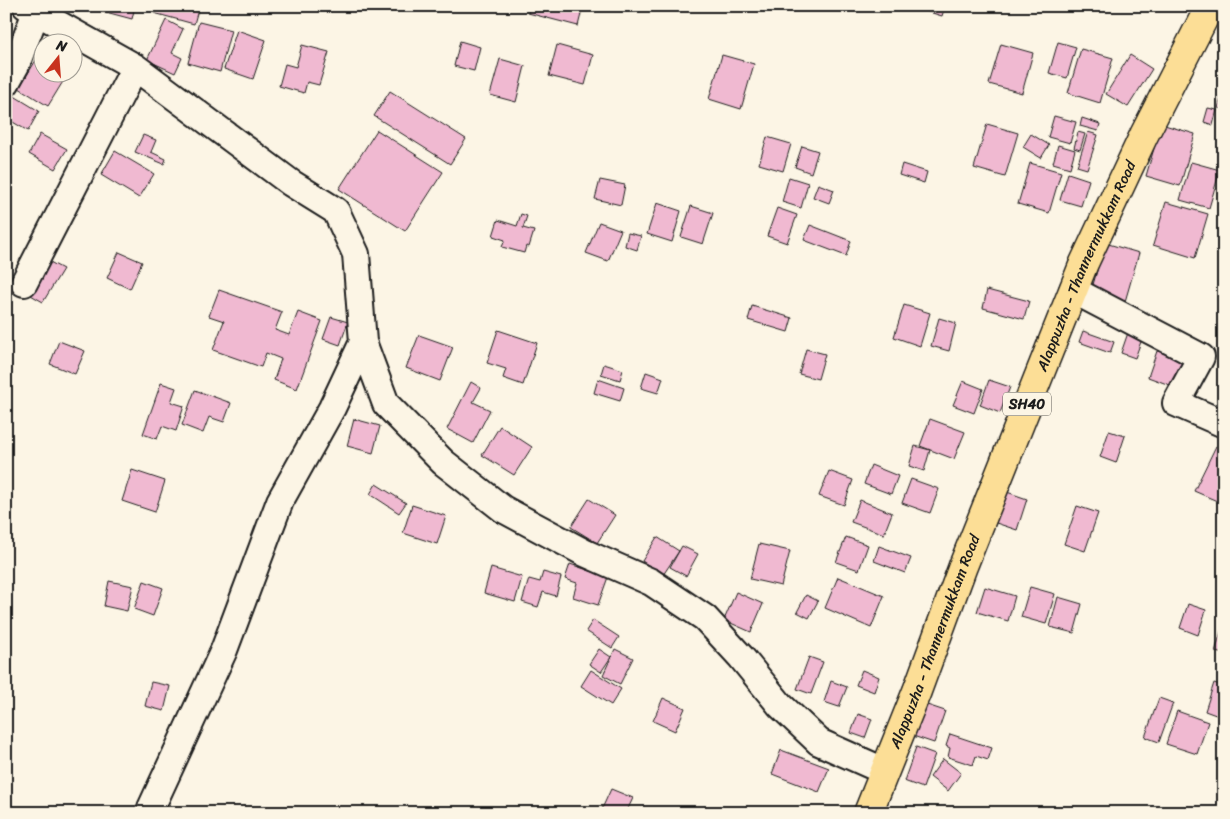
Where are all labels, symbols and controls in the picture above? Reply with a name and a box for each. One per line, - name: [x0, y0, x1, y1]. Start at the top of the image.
- north arrow: [32, 32, 82, 82]
- text: N: [52, 32, 70, 60]
- street label: Alappuzha - Thannermukkam Road: [1029, 155, 1144, 376]
- road number: SH40: [1003, 392, 1051, 416]
- street label: Alappuzha - Thannermukkam Road: [882, 530, 988, 754]

